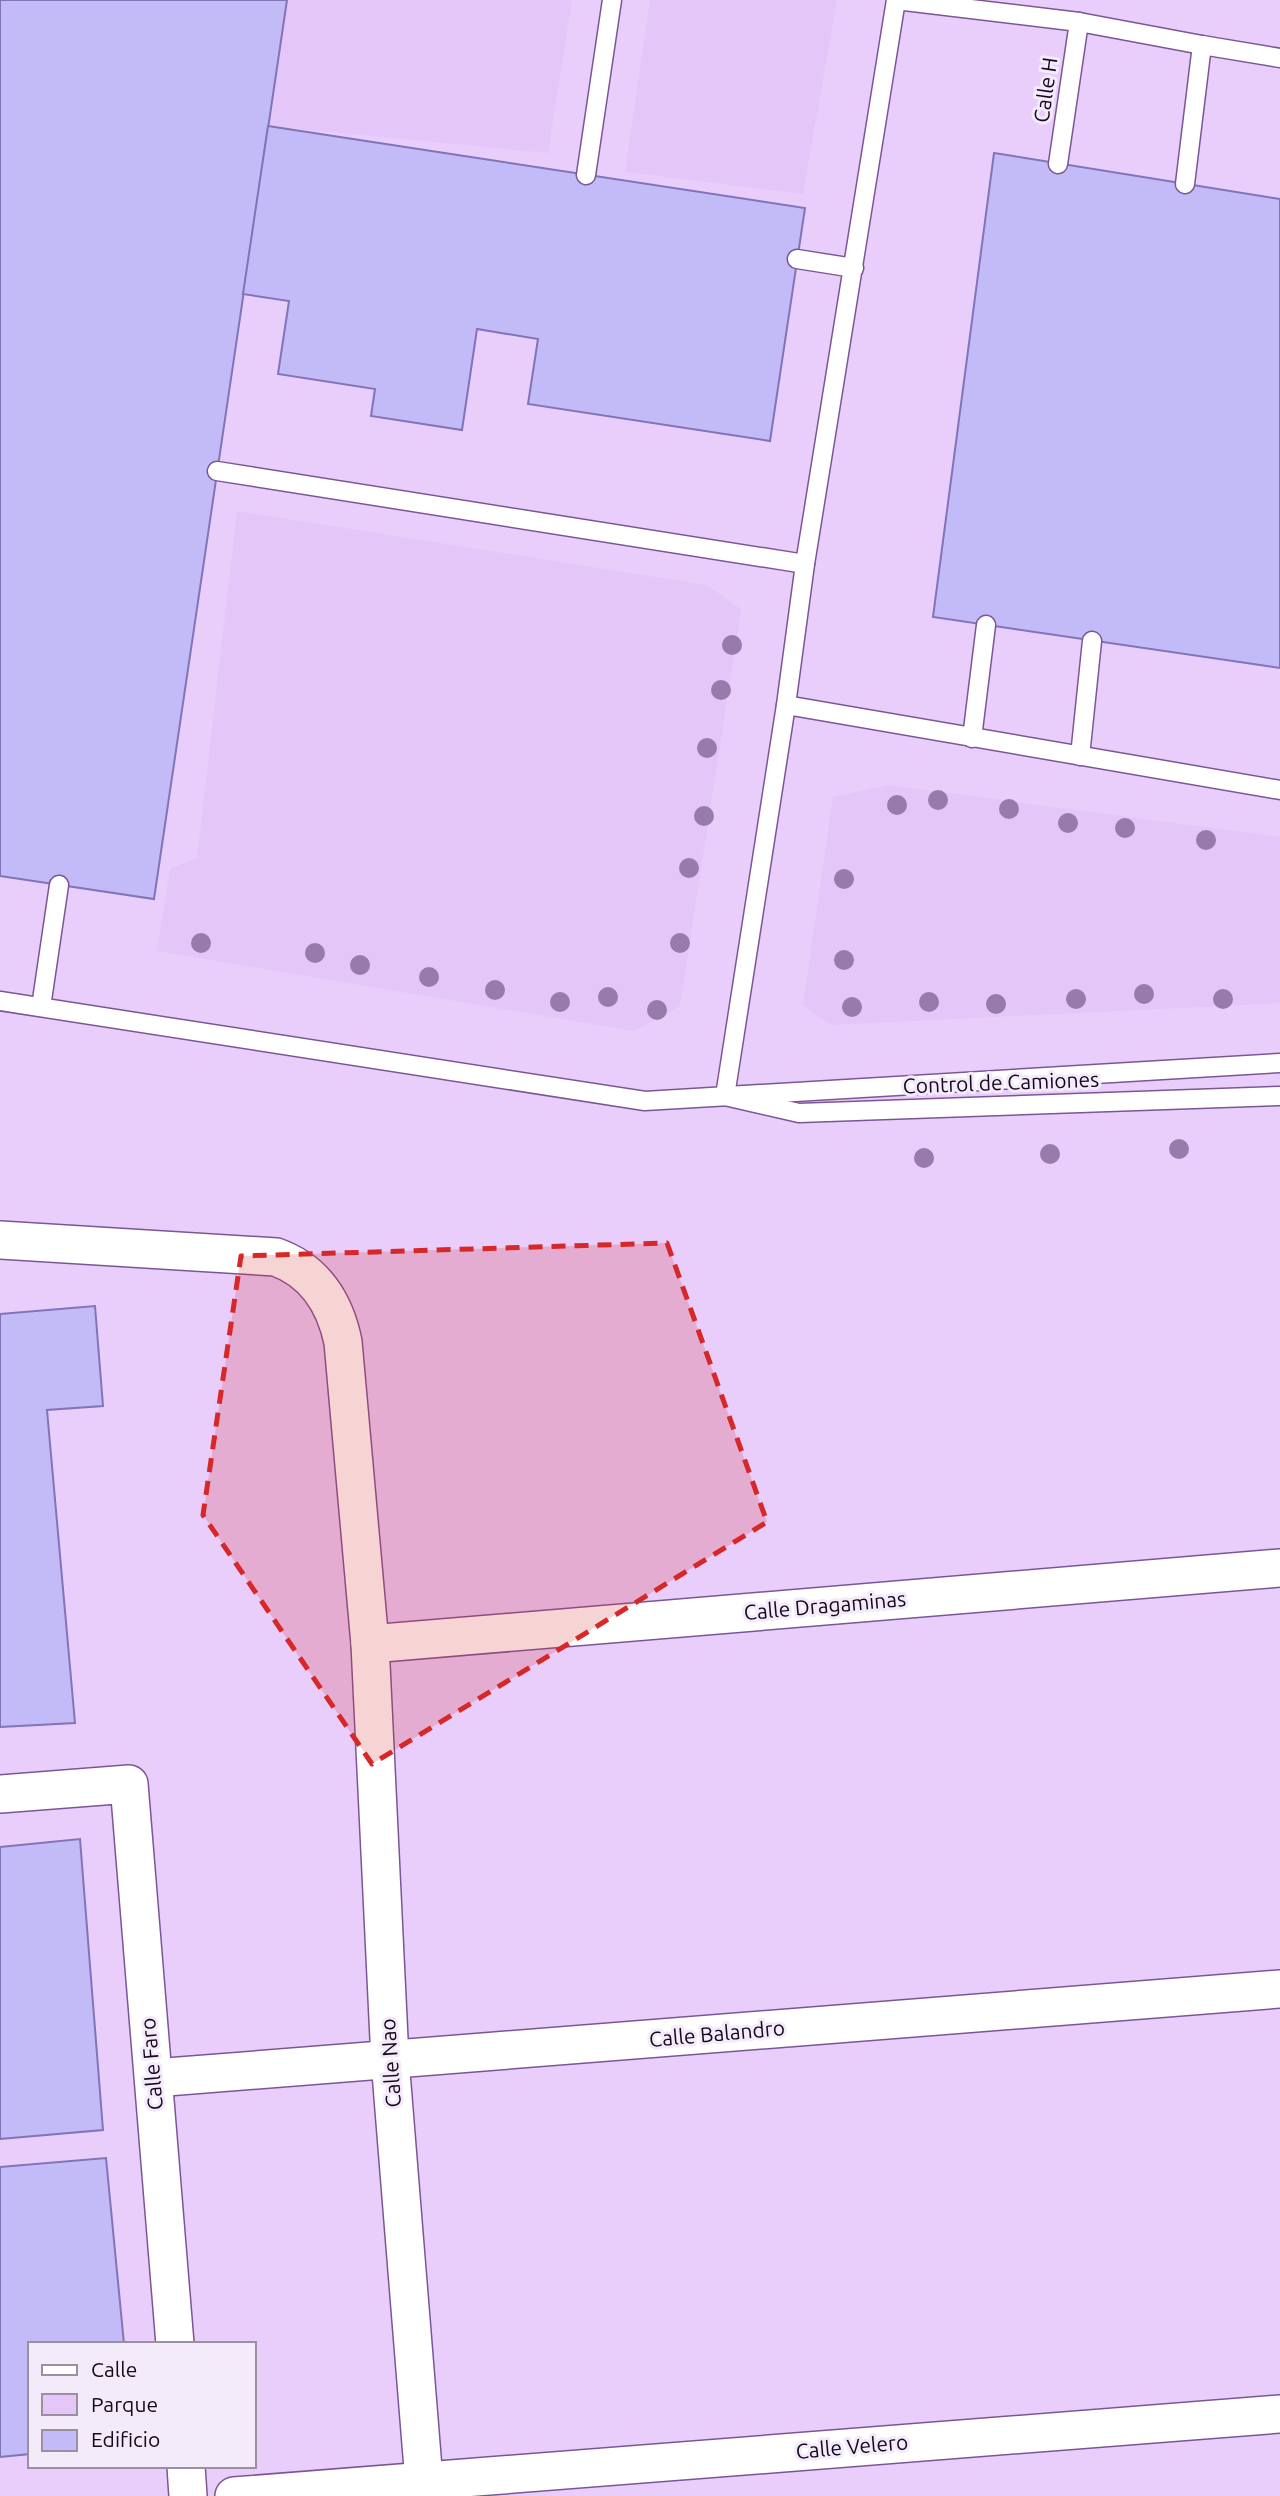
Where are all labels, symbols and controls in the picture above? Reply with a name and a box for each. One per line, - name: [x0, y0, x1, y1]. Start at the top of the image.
- street label: Calle H: [1029, 56, 1061, 124]
- street label: Control de Camiones: [902, 1067, 1100, 1097]
- street label: Calle Dragaminas: [743, 1586, 907, 1624]
- street label: Calle Balandro: [648, 2015, 786, 2051]
- street label: Calle Faro: [135, 2017, 167, 2111]
- street label: Calle Nao: [375, 2018, 405, 2108]
- legend: [28, 2342, 256, 2468]
- text: Calle: [91, 2357, 137, 2381]
- text: Parque: [91, 2392, 158, 2416]
- text: Edificio: [91, 2427, 160, 2451]
- street label: Calle Velero: [795, 2429, 909, 2463]

